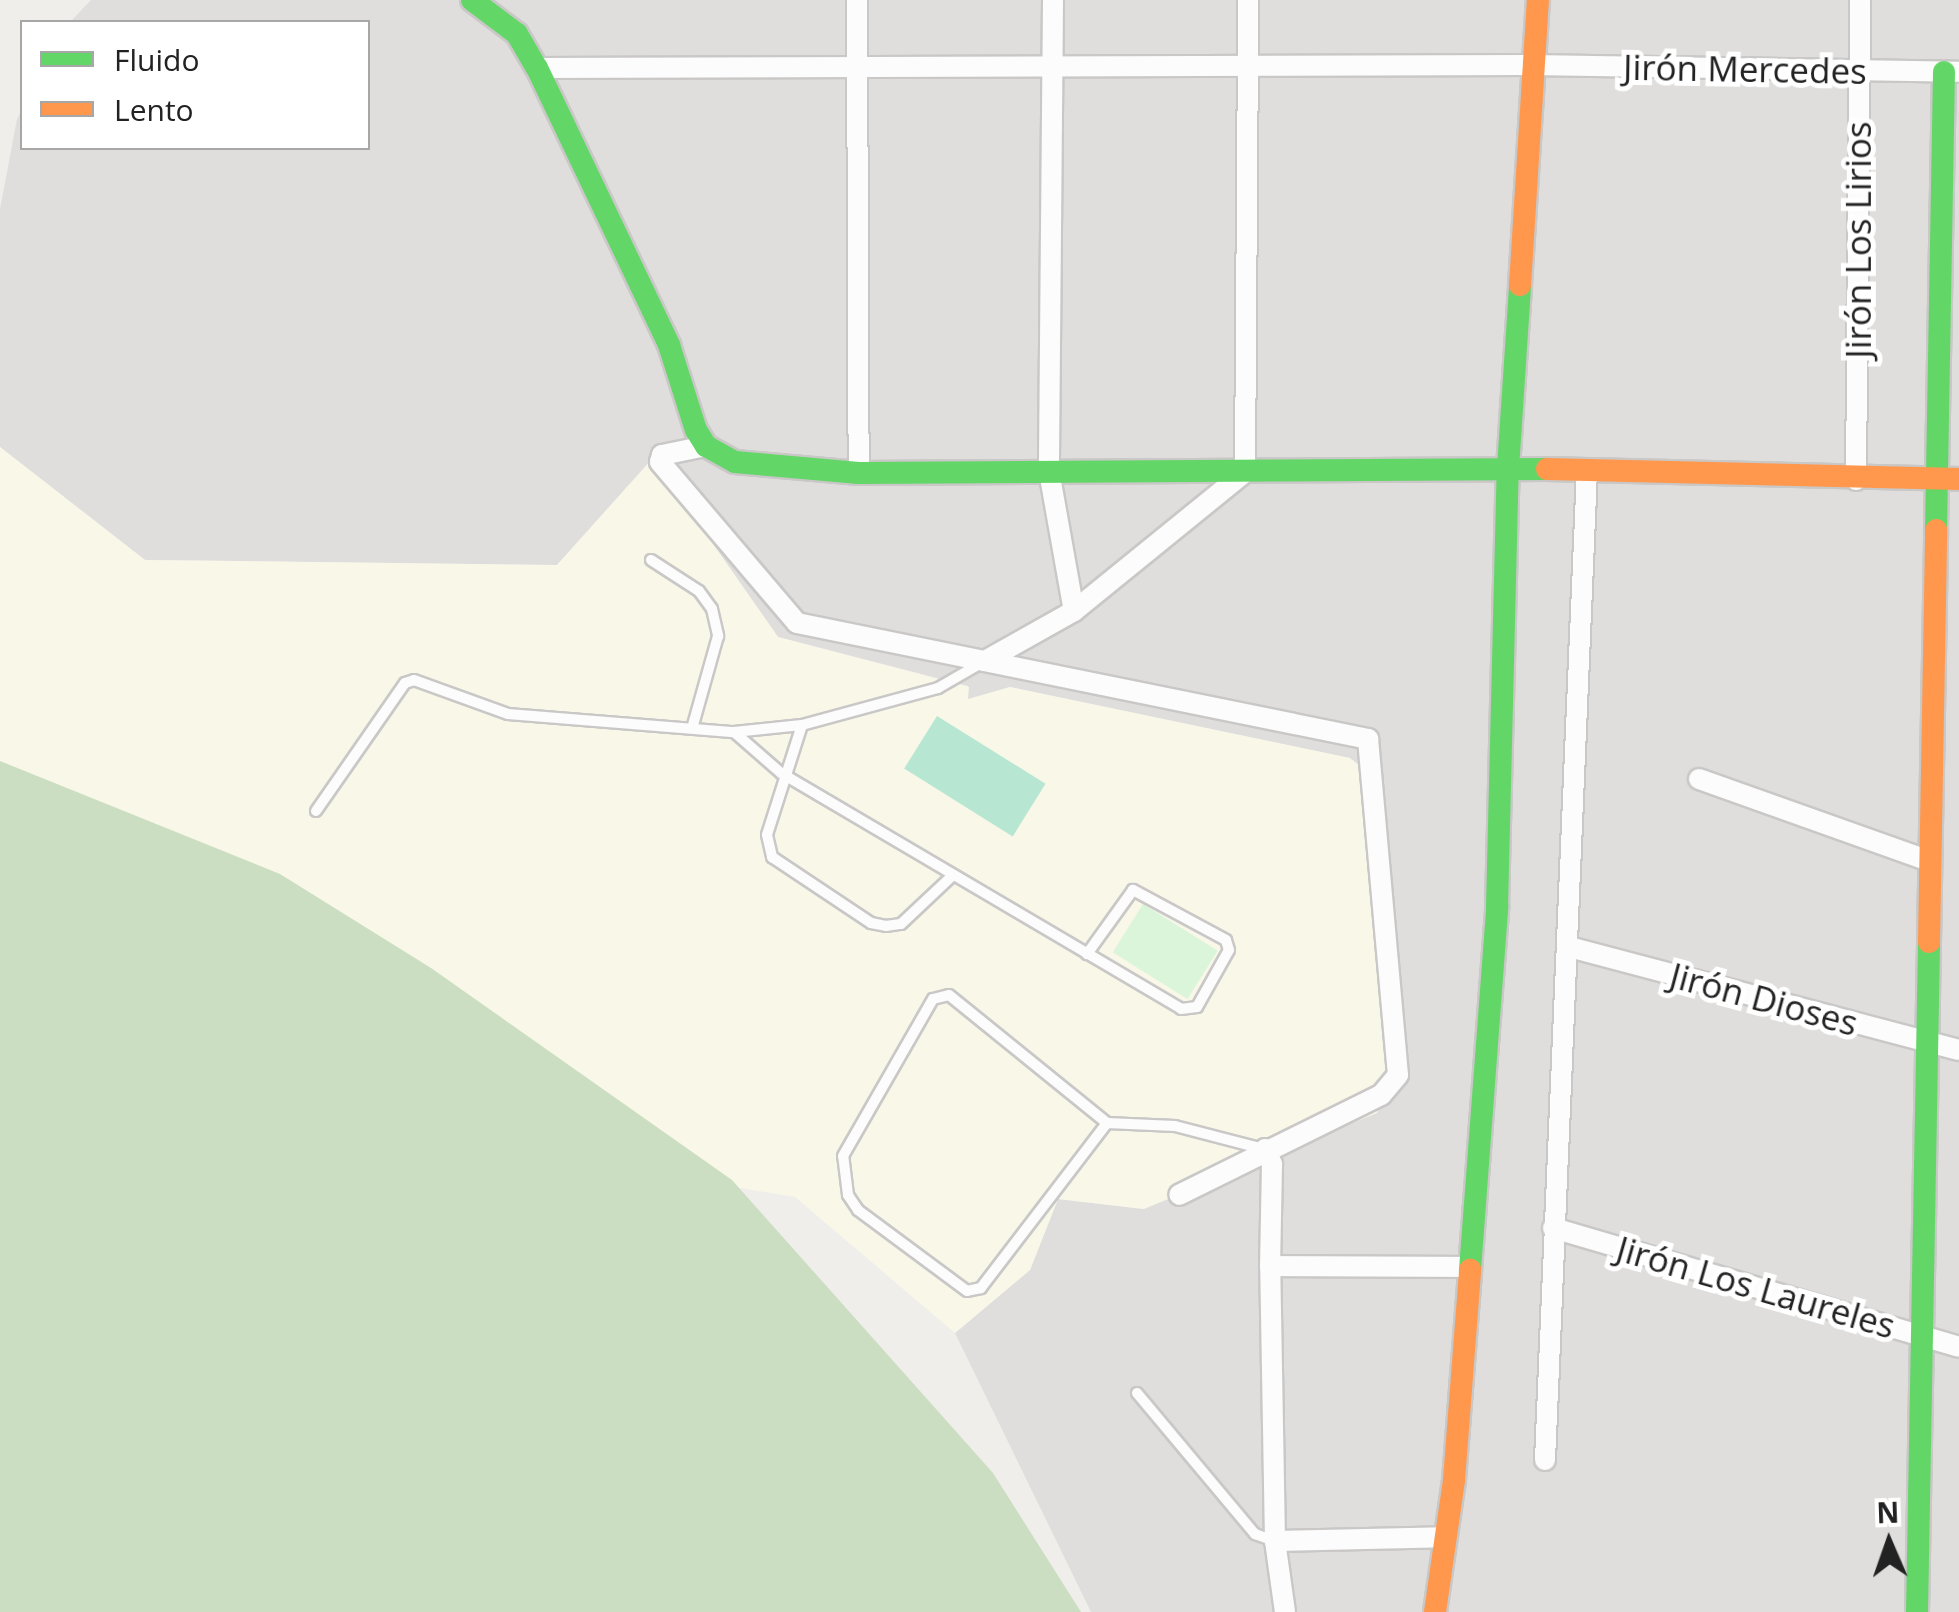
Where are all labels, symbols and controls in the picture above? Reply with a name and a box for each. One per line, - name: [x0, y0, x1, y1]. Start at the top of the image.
- legend: [20, 20, 370, 150]
- text: Fluido: [114, 39, 199, 80]
- street label: Jirón Mercedes: [1623, 46, 1867, 92]
- text: Lento: [114, 89, 194, 130]
- street label: Jirón Los Lirios: [1837, 121, 1879, 359]
- street label: Jirón Dioses: [1666, 954, 1862, 1044]
- street label: Jirón Los Laureles: [1612, 1227, 1900, 1347]
- north arrow: [1839, 1492, 1939, 1592]
- text: N: [1876, 1493, 1900, 1531]

